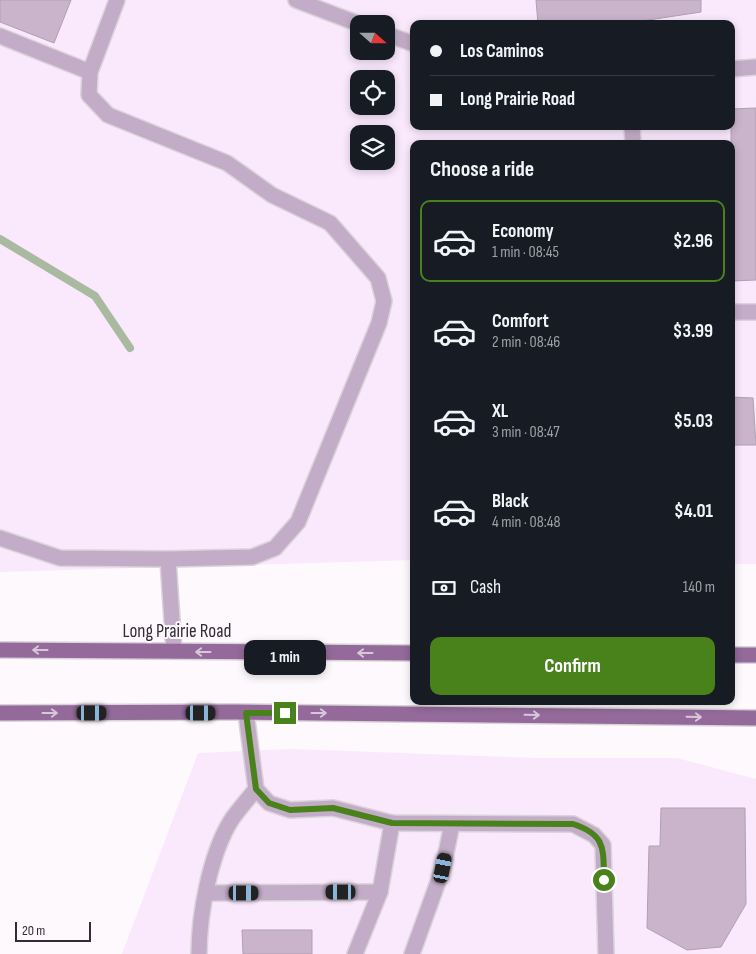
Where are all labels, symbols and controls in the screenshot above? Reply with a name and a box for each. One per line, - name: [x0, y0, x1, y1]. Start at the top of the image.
- north arrow: [350, 15, 395, 60]
- map controls: [350, 15, 395, 170]
- text: Los Caminos: [460, 40, 544, 63]
- button: locate: [350, 70, 395, 115]
- text: Long Prairie Road: [460, 88, 575, 111]
- button: layers: [350, 125, 395, 170]
- text: Choose a ride: [430, 156, 534, 183]
- icon: car: [432, 219, 477, 264]
- text: Economy: [492, 220, 554, 243]
- text: $2.96: [673, 230, 713, 253]
- text: 1 min · 08:45: [492, 243, 559, 262]
- icon: car: [432, 309, 477, 354]
- text: Comfort: [492, 310, 549, 333]
- text: $3.99: [673, 320, 713, 343]
- text: 2 min · 08:46: [492, 333, 560, 352]
- icon: car: [432, 399, 477, 444]
- text: XL: [492, 400, 508, 423]
- text: $5.03: [674, 410, 713, 433]
- text: 3 min · 08:47: [492, 423, 560, 442]
- icon: car: [432, 489, 477, 534]
- text: Black: [492, 490, 529, 513]
- text: $4.01: [674, 500, 713, 523]
- text: 4 min · 08:48: [492, 513, 561, 532]
- icon: cash: [430, 574, 458, 602]
- text: Cash: [470, 576, 501, 599]
- text: 140 m: [683, 578, 715, 597]
- street label: Long Prairie Road: [123, 620, 231, 643]
- button: Confirm: [430, 637, 715, 695]
- callout: 1 min: [244, 640, 326, 676]
- one-way arrow: [32, 645, 48, 655]
- one-way arrow: [195, 647, 211, 657]
- text: 1 min: [270, 648, 300, 667]
- one-way arrow: [357, 648, 374, 658]
- route end: [274, 702, 296, 724]
- car: [77, 706, 107, 721]
- car: [186, 706, 216, 721]
- one-way arrow: [41, 708, 57, 718]
- one-way arrow: [311, 708, 327, 718]
- one-way arrow: [523, 710, 539, 720]
- one-way arrow: [686, 712, 702, 722]
- car: [432, 852, 453, 884]
- route start: [593, 869, 615, 891]
- car: [326, 885, 356, 900]
- car: [229, 886, 259, 901]
- scale bar: [15, 919, 91, 942]
- text: 20 m: [22, 922, 45, 939]

